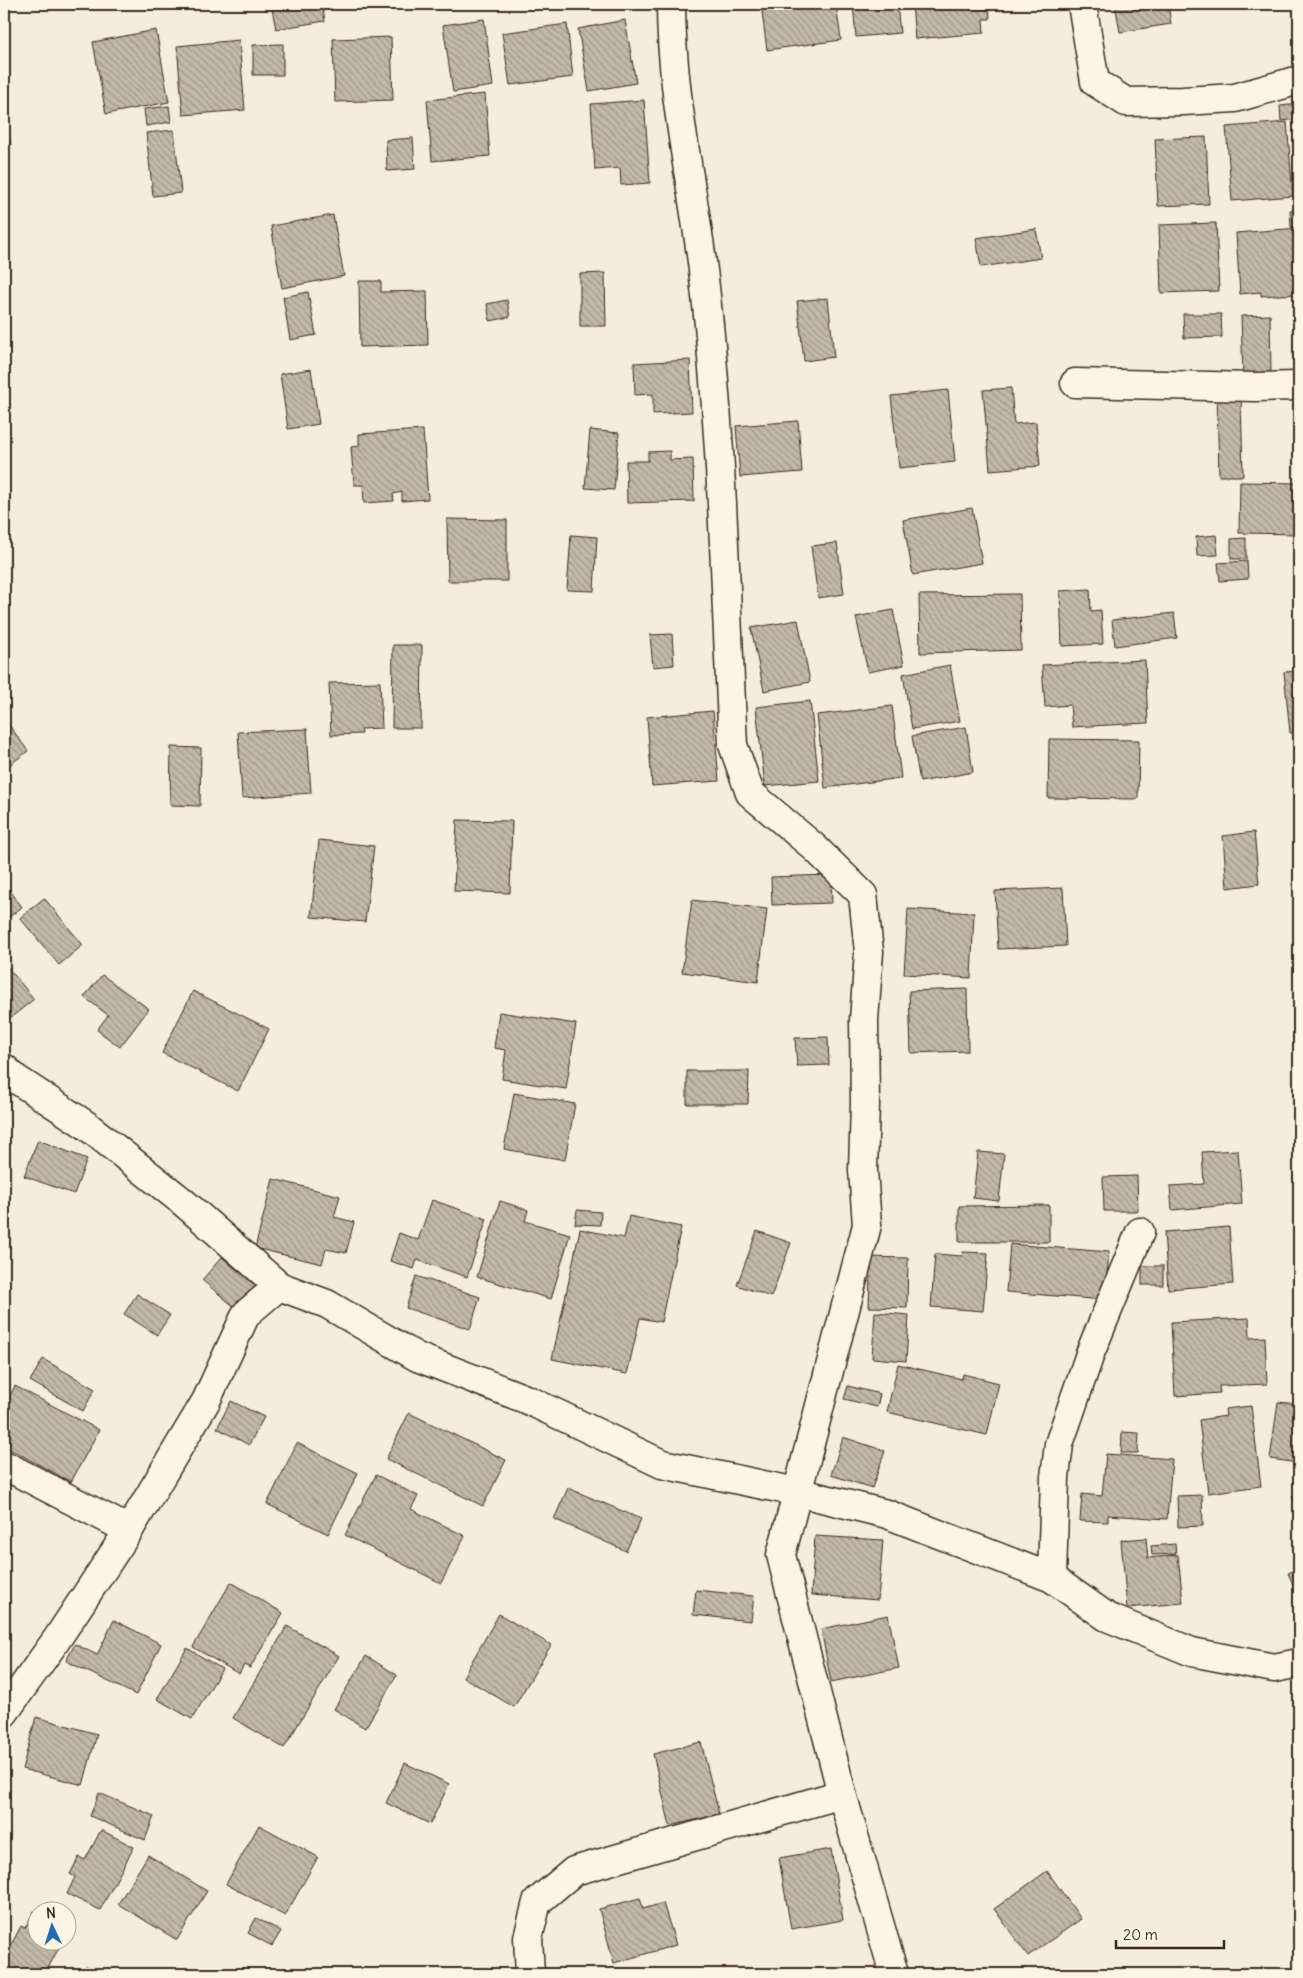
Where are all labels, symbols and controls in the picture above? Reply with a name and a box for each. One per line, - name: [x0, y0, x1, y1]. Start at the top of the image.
- north arrow: [28, 1900, 78, 1950]
- text: N: [46, 1904, 57, 1922]
- scale bar: [1116, 1918, 1223, 1950]
- text: 20 m: [1123, 1925, 1158, 1944]

